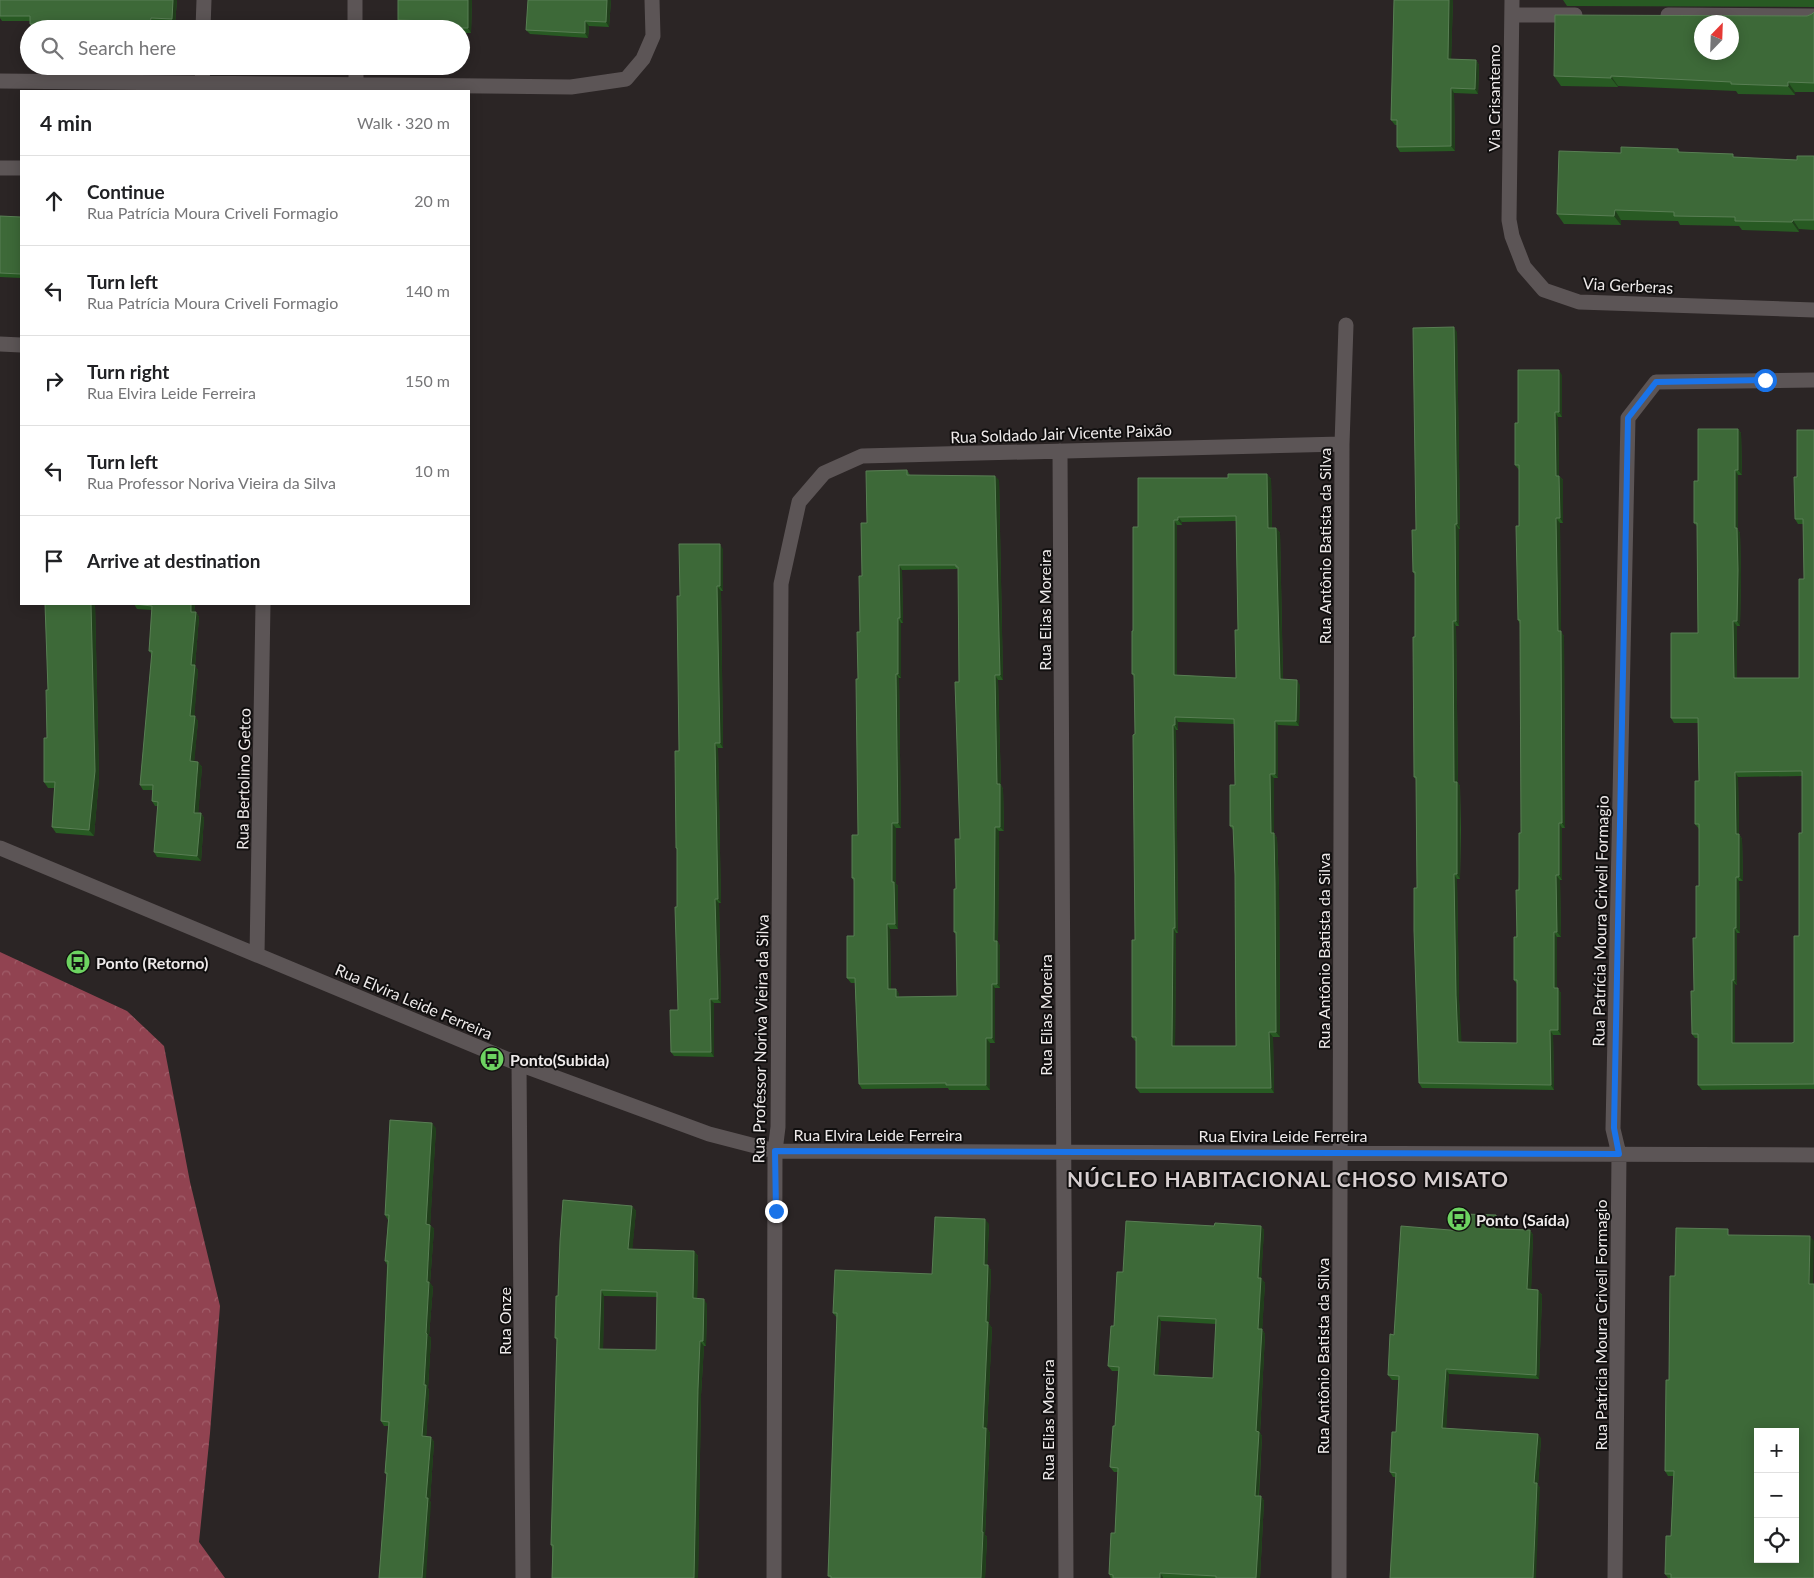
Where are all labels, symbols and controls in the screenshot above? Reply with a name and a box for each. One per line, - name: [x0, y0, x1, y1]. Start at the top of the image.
- north arrow: [1694, 15, 1739, 60]
- search box: [20, 20, 470, 75]
- icon: search: [38, 34, 66, 62]
- text: Search here: [78, 36, 176, 59]
- street label: Via Crisantemo: [1484, 44, 1503, 152]
- text: 4 min: [40, 110, 92, 135]
- text: Walk · 320 m: [357, 113, 450, 132]
- text: Continue: [87, 180, 165, 203]
- icon: ahead: [40, 187, 68, 215]
- text: 20 m: [414, 191, 450, 210]
- text: Rua Patrícia Moura Criveli Formagio: [87, 203, 338, 222]
- text: Turn left: [87, 270, 158, 293]
- street label: Via Gerberas: [1582, 273, 1674, 297]
- icon: left: [40, 277, 68, 305]
- text: 140 m: [405, 281, 450, 300]
- text: Rua Patrícia Moura Criveli Formagio: [87, 293, 338, 312]
- text: Turn right: [87, 360, 169, 383]
- icon: right: [40, 367, 68, 395]
- route start: [1754, 369, 1777, 392]
- text: 150 m: [405, 371, 450, 390]
- text: Rua Elvira Leide Ferreira: [87, 383, 256, 402]
- street label: Rua Soldado Jair Vicente Paixão: [950, 420, 1172, 446]
- street label: Rua Antônio Batista da Silva: [1315, 448, 1334, 644]
- text: Turn left: [87, 450, 158, 473]
- icon: left: [40, 457, 68, 485]
- text: 10 m: [414, 461, 450, 480]
- text: Rua Professor Noriva Vieira da Silva: [87, 473, 336, 492]
- icon: arrive: [40, 547, 68, 575]
- text: Arrive at destination: [87, 549, 260, 572]
- street label: Rua Elias Moreira: [1035, 549, 1054, 671]
- street label: Rua Bertolino Getco: [232, 708, 254, 850]
- street label: Rua Patrícia Moura Criveli Formagio: [1588, 795, 1612, 1047]
- street label: Rua Antônio Batista da Silva: [1314, 853, 1333, 1049]
- street label: Rua Professor Noriva Vieira da Silva: [748, 914, 772, 1164]
- bus stop icon: Ponto (Retorno): [65, 949, 91, 975]
- place label: Ponto (Retorno): [96, 953, 208, 972]
- street label: Rua Elias Moreira: [1036, 954, 1055, 1076]
- street label: Rua Elvira Leide Ferreira: [333, 959, 495, 1043]
- bus stop icon: Ponto(Subida): [479, 1046, 505, 1072]
- place label: Ponto(Subida): [510, 1050, 609, 1069]
- street label: Rua Elvira Leide Ferreira: [794, 1125, 962, 1144]
- street label: Rua Elvira Leide Ferreira: [1199, 1126, 1367, 1145]
- district label: NÚCLEO HABITACIONAL CHOSO MISATO: [1067, 1166, 1509, 1191]
- street label: Rua Patrícia Moura Criveli Formagio: [1591, 1199, 1610, 1451]
- route end: [765, 1200, 788, 1223]
- bus stop icon: Ponto (Saída): [1446, 1206, 1472, 1232]
- place label: Ponto (Saída): [1476, 1210, 1569, 1229]
- street label: Rua Antônio Batista da Silva: [1313, 1258, 1332, 1454]
- street label: Rua Onze: [495, 1287, 514, 1355]
- street label: Rua Elias Moreira: [1038, 1359, 1057, 1481]
- map controls: [1754, 1428, 1799, 1563]
- button: +: [1754, 1428, 1799, 1473]
- button: −: [1754, 1473, 1799, 1518]
- button: locate: [1754, 1518, 1799, 1563]

